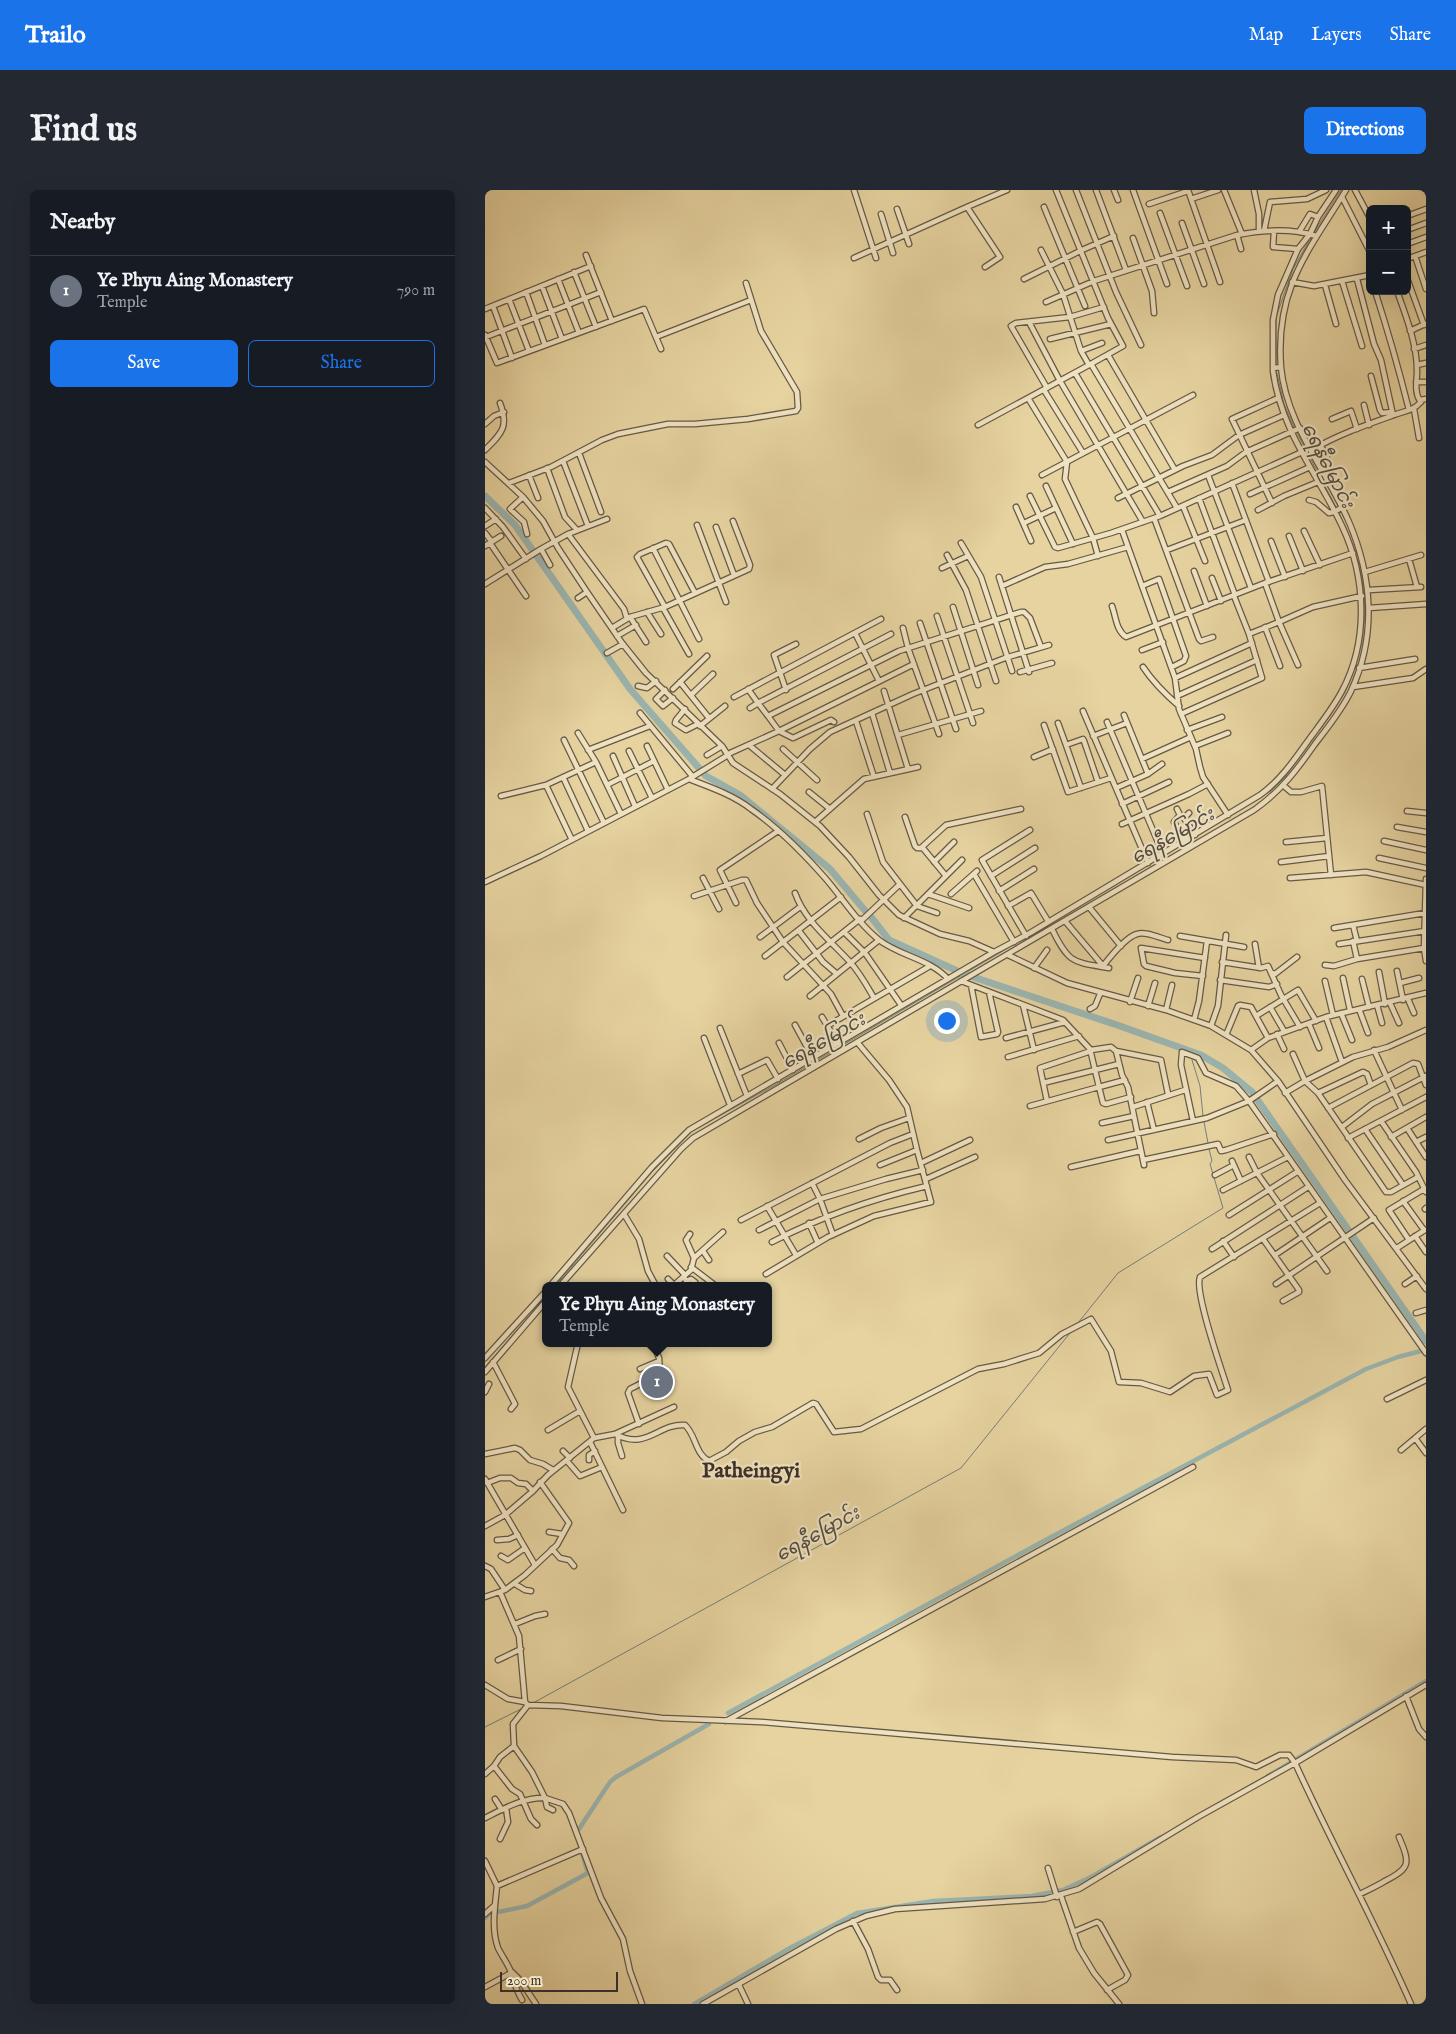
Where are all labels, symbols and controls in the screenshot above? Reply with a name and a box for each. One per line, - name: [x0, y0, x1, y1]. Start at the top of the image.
- text: Trailo: [25, 20, 86, 51]
- text: Map: [1249, 24, 1283, 47]
- text: Layers: [1311, 24, 1362, 47]
- text: Share: [1390, 24, 1431, 47]
- button: Directions: [1304, 107, 1426, 154]
- text: Find us: [30, 108, 137, 153]
- map controls: [1366, 205, 1411, 295]
- button: +: [1366, 205, 1411, 250]
- text: Nearby: [50, 209, 115, 236]
- button: −: [1366, 250, 1411, 295]
- text: Ye Phyu Aing Monastery: [97, 269, 293, 293]
- text: 1: [63, 281, 69, 301]
- text: 790 m: [397, 281, 435, 301]
- text: Temple: [97, 293, 147, 313]
- button: Save: [50, 340, 238, 387]
- button: Share: [248, 340, 435, 387]
- water label: ရေနီမြောင်း: [1294, 418, 1362, 515]
- water label: ရေနီမြောင်း: [1126, 800, 1221, 872]
- water label: ရေနီမြောင်း: [777, 1005, 872, 1077]
- your location: [934, 1008, 960, 1034]
- popup: [542, 1282, 772, 1347]
- text: Ye Phyu Aing Monastery: [559, 1293, 755, 1317]
- text: Temple: [559, 1317, 609, 1337]
- pin: 1: [641, 1363, 673, 1401]
- district label: Patheingyi: [702, 1457, 800, 1485]
- water label: ရေနီမြောင်း: [770, 1499, 866, 1569]
- scale bar: [500, 1969, 617, 1992]
- text: 200 m: [507, 1972, 541, 1990]

